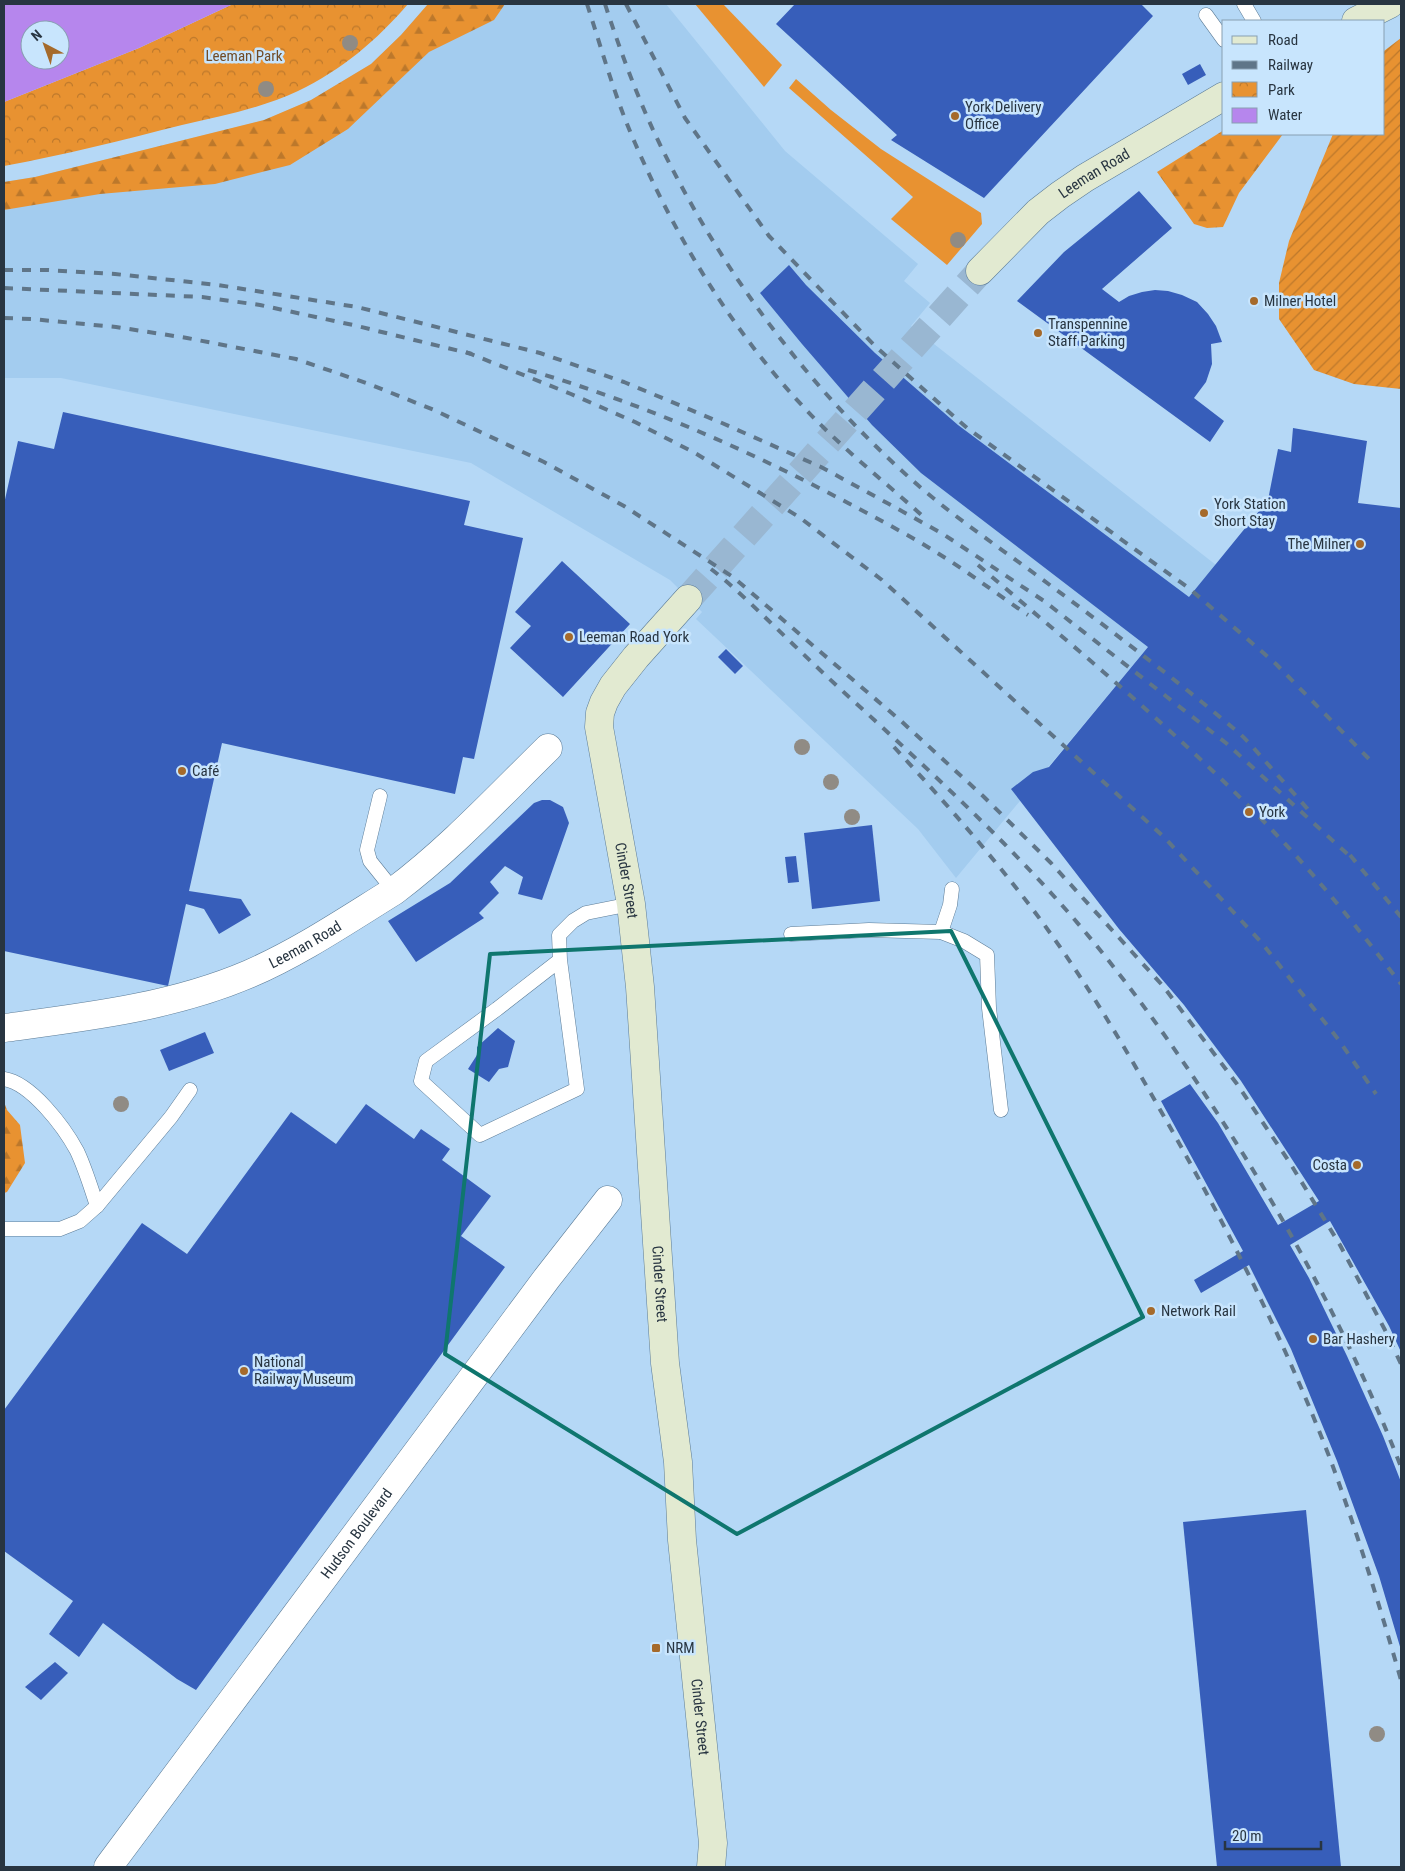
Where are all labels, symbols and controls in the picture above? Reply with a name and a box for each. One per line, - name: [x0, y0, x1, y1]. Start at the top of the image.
- north arrow: [20, 20, 70, 70]
- legend: [1222, 20, 1385, 135]
- text: N: [28, 26, 45, 44]
- text: Road: [1268, 31, 1298, 49]
- park label: Leeman Park: [205, 47, 283, 65]
- text: Railway: [1268, 56, 1313, 74]
- text: Park: [1268, 81, 1295, 99]
- place label: York Delivery Office: [965, 98, 1041, 133]
- text: Water: [1268, 106, 1303, 124]
- marker: York Delivery Office: [949, 110, 961, 122]
- street label: Leeman Road: [1055, 145, 1133, 202]
- place label: Milner Hotel: [1264, 292, 1336, 310]
- marker: Milner Hotel: [1248, 295, 1260, 307]
- place label: Transpennine Staff Parking: [1048, 315, 1128, 350]
- marker: Transpennine Staff Parking: [1032, 327, 1044, 339]
- place label: York Station Short Stay: [1214, 495, 1286, 530]
- marker: York Station Short Stay: [1198, 507, 1210, 519]
- place label: The Milner: [1287, 535, 1350, 553]
- marker: The Milner: [1354, 538, 1366, 550]
- place label: Leeman Road York: [579, 628, 689, 646]
- marker: Leeman Road York: [563, 631, 575, 643]
- place label: Café: [192, 762, 219, 780]
- marker: Café: [176, 765, 188, 777]
- place label: York: [1259, 803, 1285, 821]
- marker: York: [1243, 806, 1255, 818]
- street label: Cinder Street: [611, 841, 642, 919]
- street label: Leeman Road: [266, 917, 345, 972]
- place label: Costa: [1313, 1156, 1347, 1174]
- marker: Costa: [1351, 1159, 1363, 1171]
- street label: Cinder Street: [648, 1245, 671, 1323]
- place label: Network Rail: [1161, 1302, 1236, 1320]
- marker: Network Rail: [1145, 1305, 1157, 1317]
- place label: Bar Hashery: [1323, 1330, 1395, 1348]
- marker: Bar Hashery: [1307, 1333, 1319, 1345]
- place label: National Railway Museum: [254, 1353, 354, 1388]
- marker: National Railway Museum: [238, 1365, 250, 1377]
- street label: Hudson Boulevard: [317, 1485, 396, 1582]
- place label: NRM: [666, 1639, 695, 1657]
- marker: NRM: [650, 1642, 662, 1654]
- street label: Cinder Street: [687, 1678, 713, 1756]
- scale bar: [1225, 1818, 1321, 1850]
- text: 20 m: [1232, 1827, 1262, 1845]

